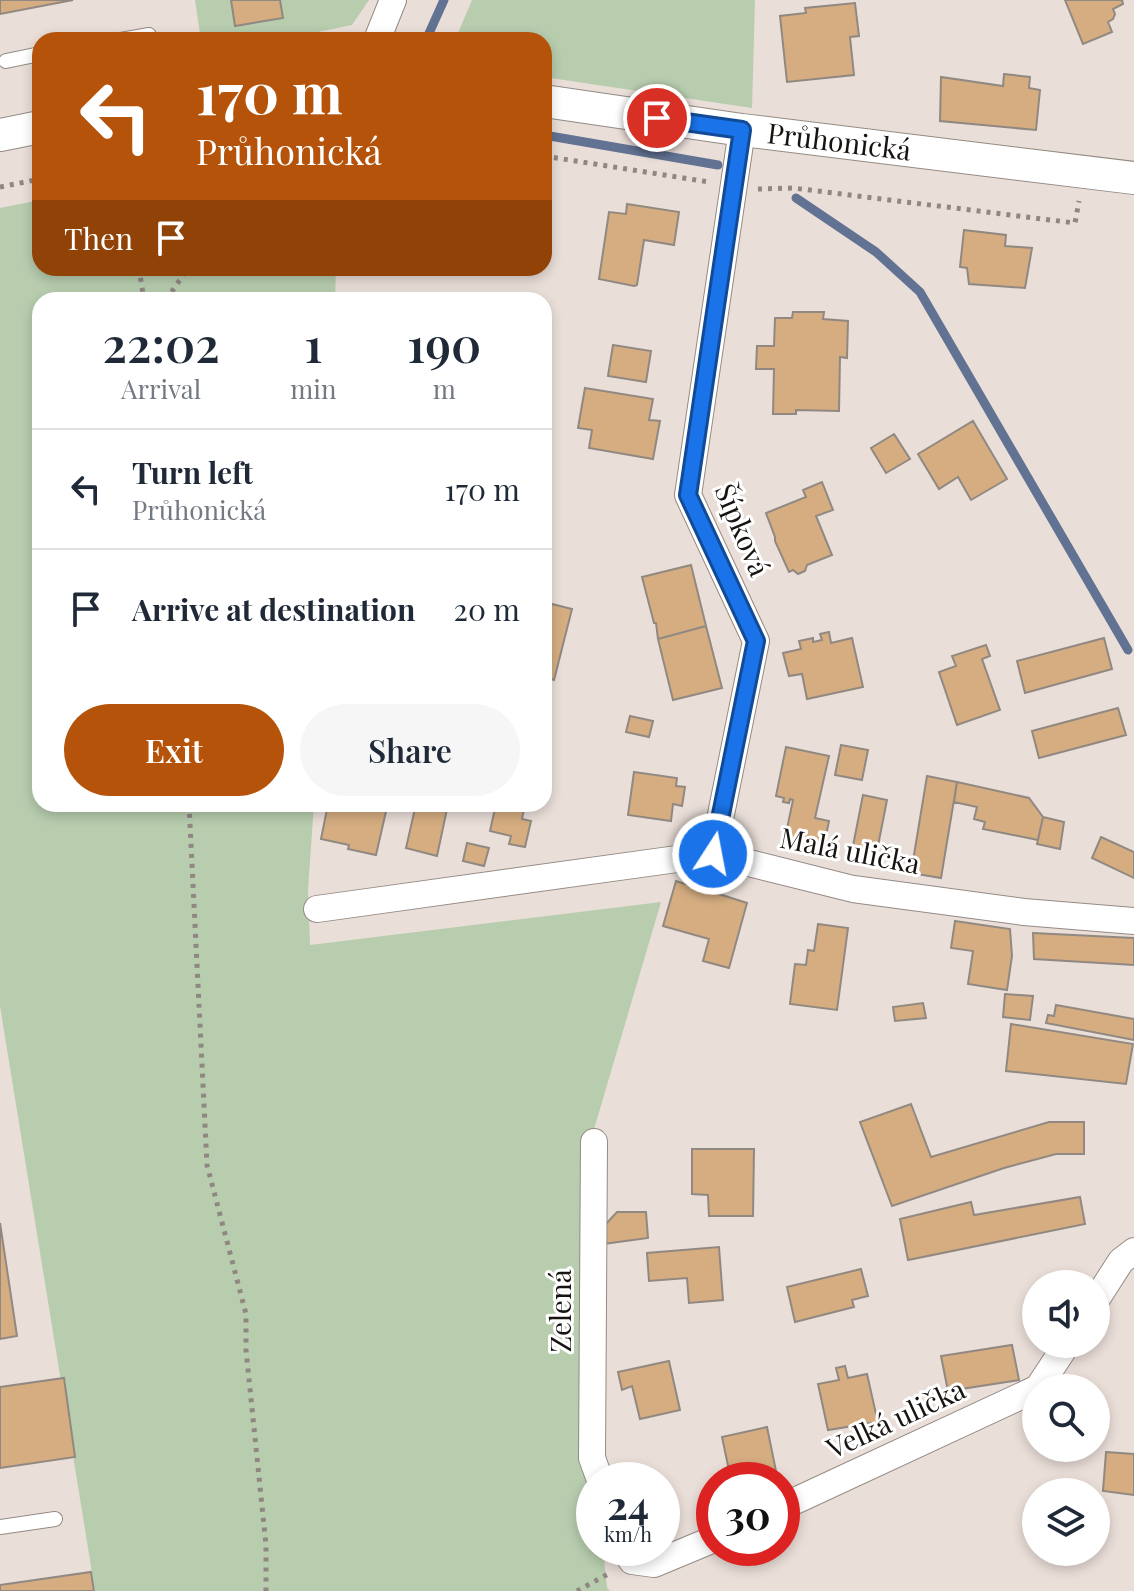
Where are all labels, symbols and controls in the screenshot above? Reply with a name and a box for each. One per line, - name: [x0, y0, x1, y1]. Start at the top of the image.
- text: 170 m: [196, 54, 343, 129]
- icon: left: [64, 64, 168, 168]
- pin: [623, 84, 691, 152]
- icon: arrive: [635, 96, 679, 140]
- street label: Průhonická: [765, 113, 913, 168]
- text: Průhonická: [196, 126, 382, 174]
- icon: arrive: [149, 216, 193, 260]
- text: Then: [64, 218, 133, 258]
- text: 22:02: [103, 311, 220, 375]
- text: 1: [304, 311, 322, 375]
- text: 190: [407, 311, 481, 375]
- text: Arrival: [121, 371, 201, 406]
- text: min: [290, 371, 337, 406]
- text: m: [433, 371, 456, 406]
- text: Turn left: [132, 452, 253, 492]
- icon: left: [64, 467, 108, 511]
- text: 170 m: [445, 469, 520, 509]
- street label: Šípková: [707, 478, 779, 581]
- text: Průhonická: [132, 492, 266, 527]
- icon: arrive: [64, 587, 108, 631]
- text: Arrive at destination: [132, 589, 415, 629]
- text: 20 m: [454, 589, 520, 629]
- button: Exit: [64, 704, 284, 796]
- button: Share: [300, 704, 520, 796]
- position arrow: [671, 812, 755, 896]
- street label: Malá ulička: [777, 818, 924, 881]
- street label: Zelená: [541, 1269, 578, 1353]
- map controls: [1022, 1270, 1110, 1566]
- button: sound: [1022, 1270, 1110, 1358]
- street label: Velká ulička: [819, 1369, 971, 1466]
- button: search: [1022, 1374, 1110, 1462]
- speed limit sign: 30: [696, 1462, 800, 1566]
- text: 24: [607, 1477, 649, 1530]
- button: layers: [1022, 1478, 1110, 1566]
- text: km/h: [604, 1520, 652, 1547]

